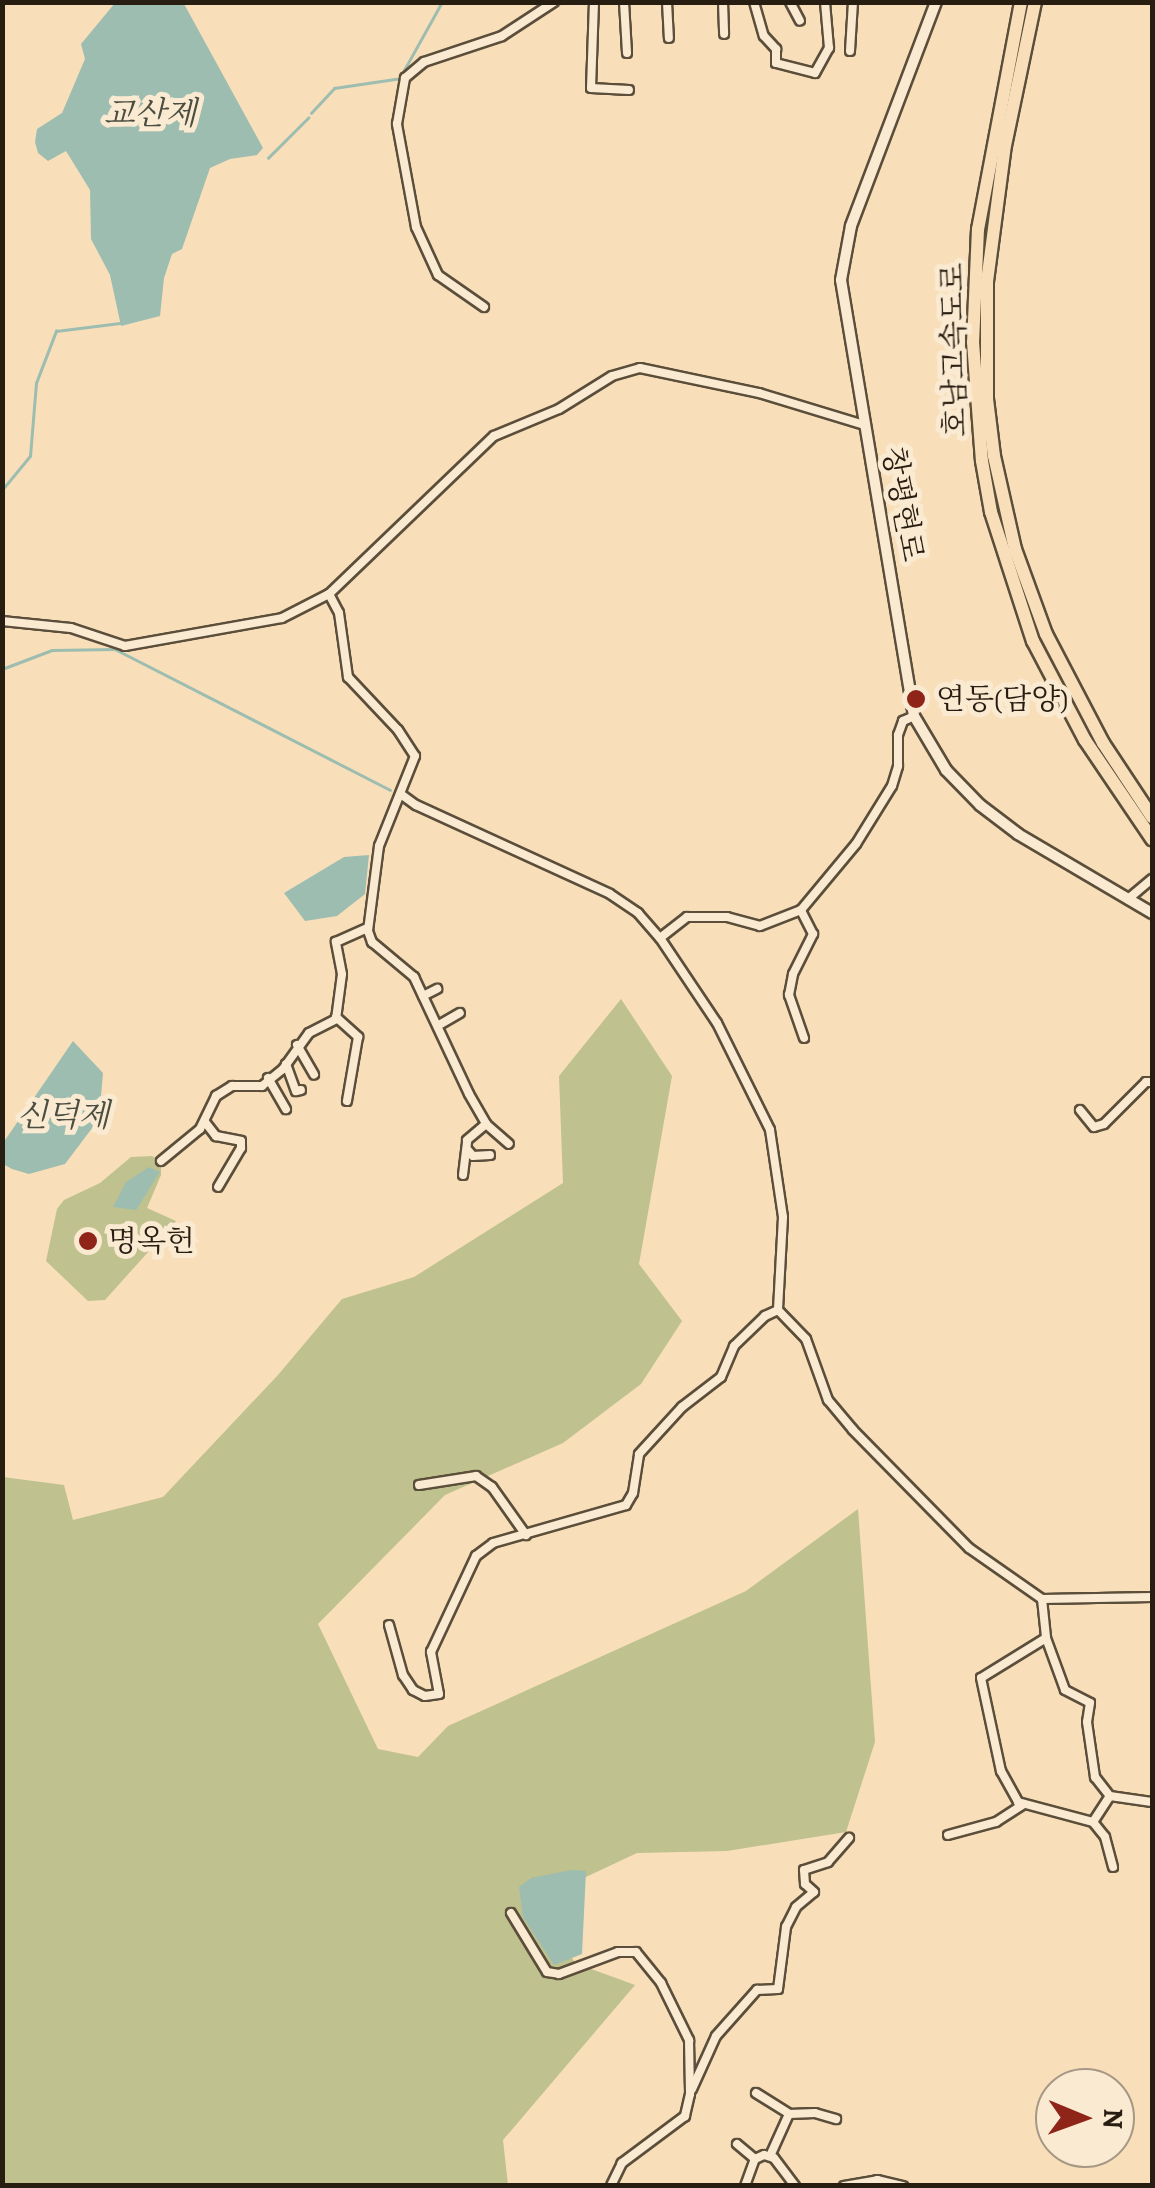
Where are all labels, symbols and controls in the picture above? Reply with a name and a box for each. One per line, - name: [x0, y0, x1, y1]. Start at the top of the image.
- water label: 교산제: [104, 94, 196, 132]
- street label: 호남고속도로: [934, 263, 974, 437]
- street label: 창평현로: [875, 444, 931, 564]
- place label: 연동(담양): [936, 681, 1068, 717]
- marker: 연동(담양): [905, 688, 927, 710]
- water label: 신덕제: [17, 1096, 109, 1134]
- place label: 명옥헌: [108, 1223, 195, 1259]
- marker: 명옥헌: [77, 1230, 99, 1252]
- north arrow: [1035, 2068, 1135, 2168]
- text: N: [1094, 2108, 1132, 2129]

